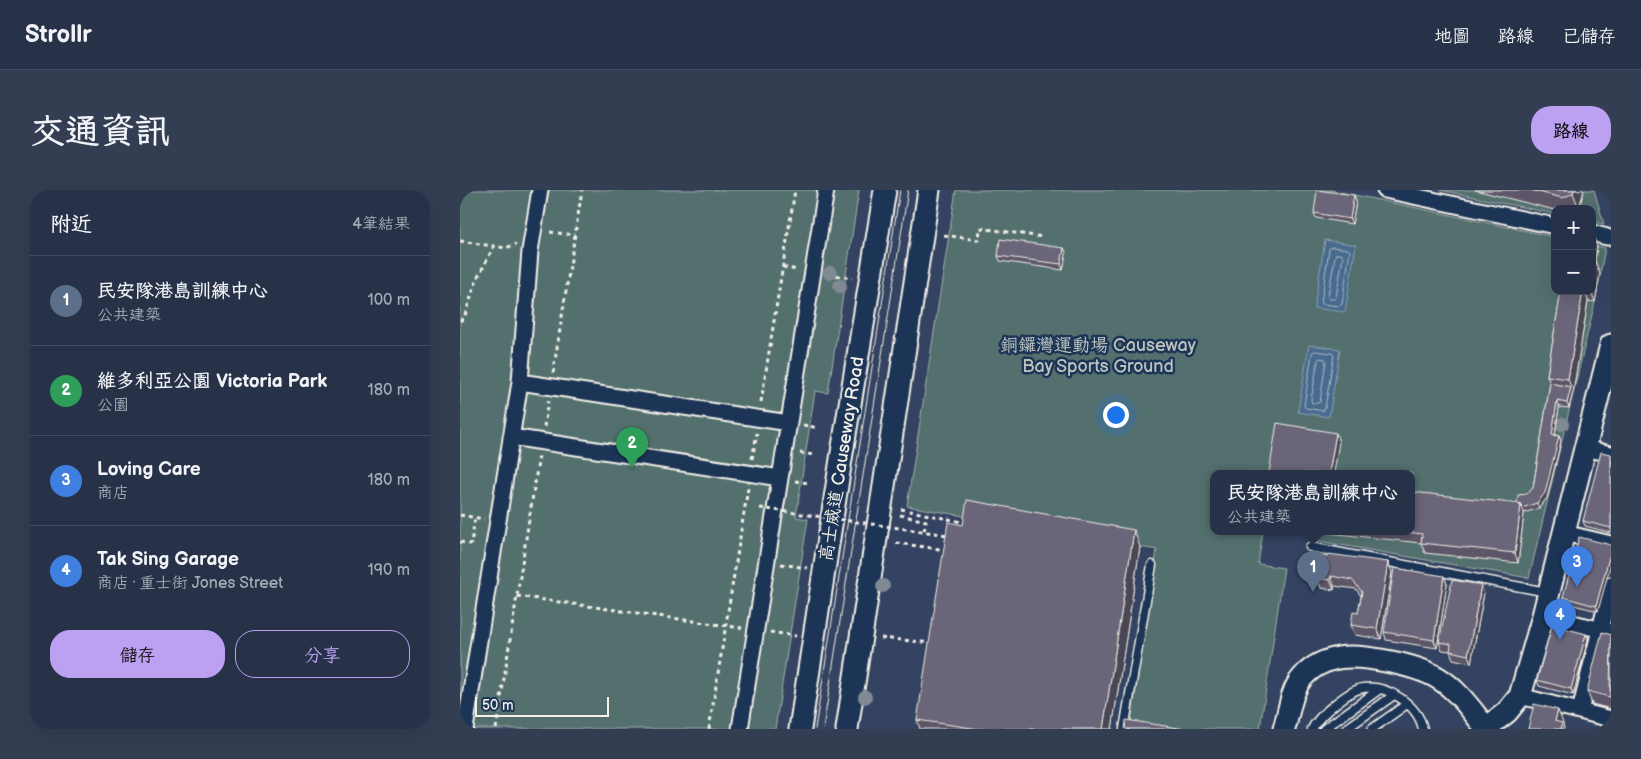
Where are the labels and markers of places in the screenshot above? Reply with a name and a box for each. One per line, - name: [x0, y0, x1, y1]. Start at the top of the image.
- pin: 2: [616, 427, 648, 468]
- pin: 3: [1561, 546, 1593, 587]
- pin: 1: [1297, 551, 1329, 592]
- pin: 4: [1544, 599, 1576, 640]

